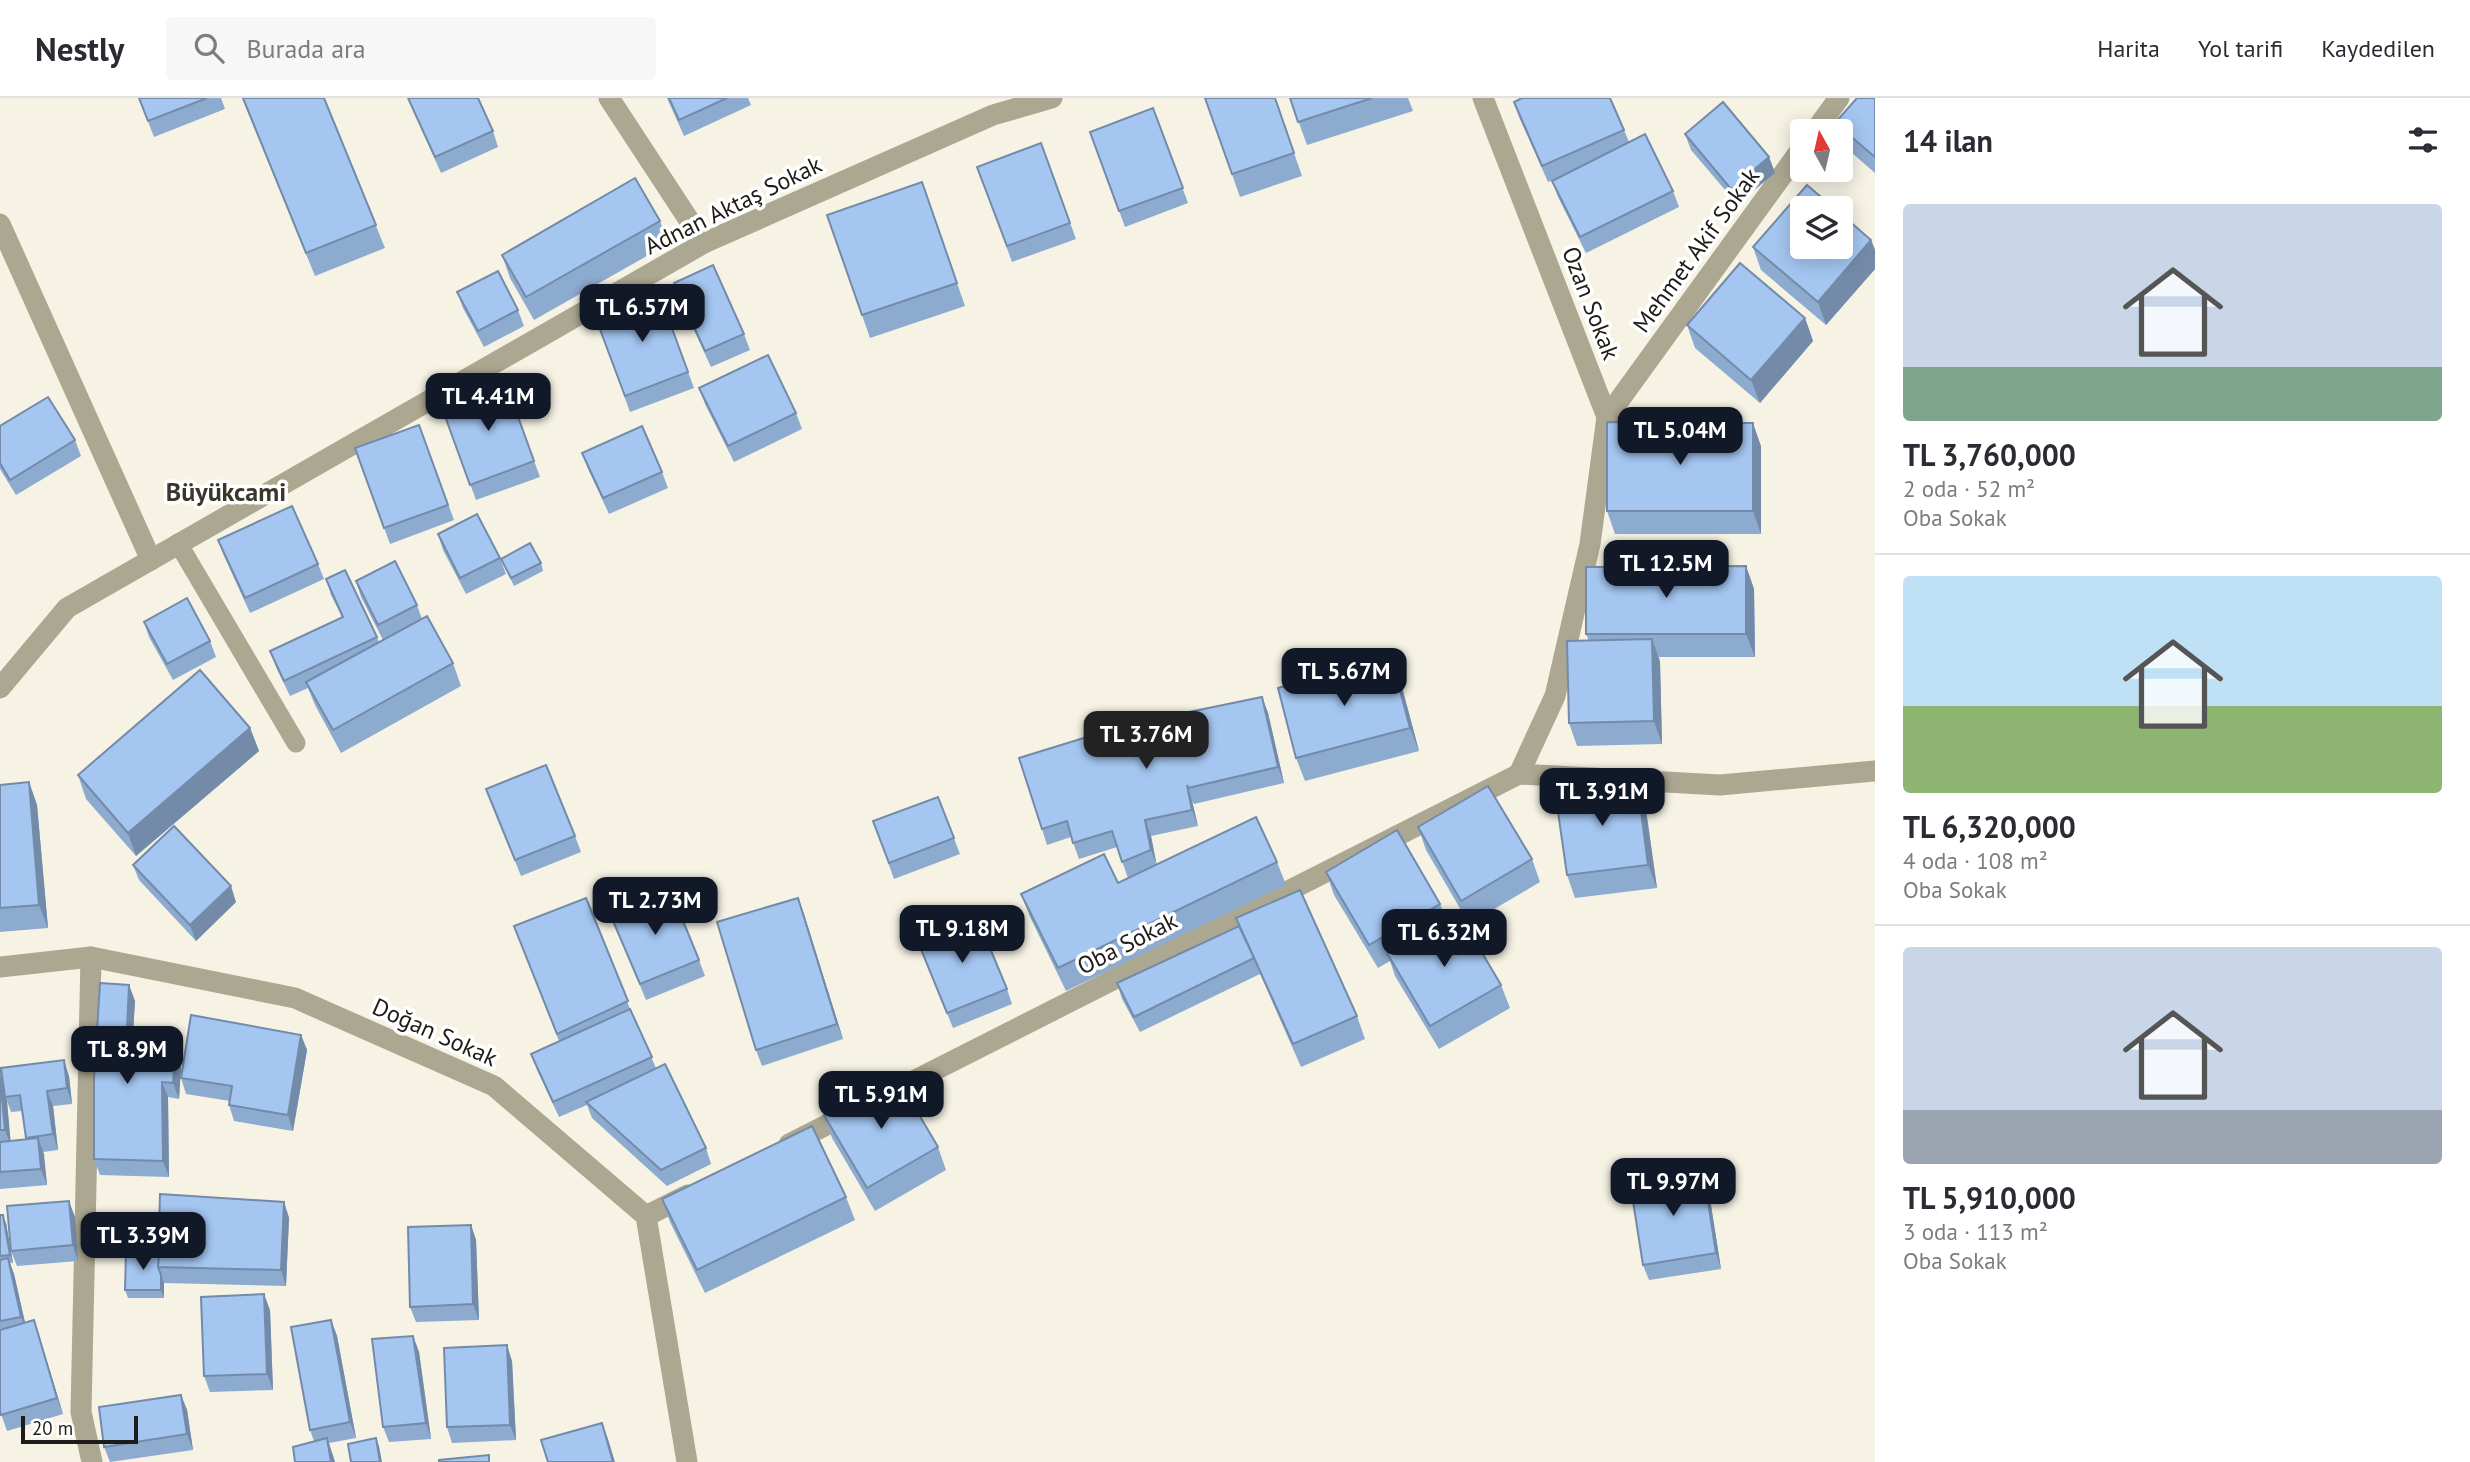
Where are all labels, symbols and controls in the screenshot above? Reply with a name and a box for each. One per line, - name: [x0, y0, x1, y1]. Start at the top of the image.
- search box: [166, 17, 656, 80]
- text: Nestly: [35, 27, 124, 70]
- icon: search: [190, 29, 228, 67]
- text: Burada ara: [246, 32, 366, 65]
- text: Harita: [2097, 33, 2160, 64]
- text: Yol tarifi: [2198, 33, 2283, 64]
- text: Kaydedilen: [2321, 33, 2435, 64]
- north arrow: [1790, 119, 1853, 182]
- map controls: [1790, 119, 1853, 259]
- text: 14 ilan: [1903, 121, 1993, 160]
- icon: filters: [2404, 121, 2442, 159]
- street label: Adnan Aktaş Sokak: [639, 148, 827, 261]
- street label: Mehmet Akif Sokak: [1626, 161, 1767, 339]
- button: layers: [1790, 196, 1853, 259]
- street label: Ozan Sokak: [1555, 242, 1627, 364]
- icon: home: [2110, 249, 2236, 375]
- pin: TL 6.57M: [570, 285, 714, 344]
- text: TL 6.57M: [596, 292, 688, 321]
- pin: TL 4.41M: [416, 374, 560, 433]
- text: TL 4.41M: [442, 381, 534, 410]
- pin: TL 5.04M: [1608, 408, 1752, 467]
- text: TL 5.04M: [1634, 415, 1726, 444]
- text: TL 3,760,000: [1903, 435, 2076, 474]
- text: 2 oda · 52 m²: [1903, 474, 2035, 503]
- district label: Büyükcami: [166, 475, 286, 508]
- text: Oba Sokak: [1903, 503, 2007, 532]
- pin: TL 12.5M: [1594, 540, 1738, 600]
- text: TL 12.5M: [1620, 548, 1712, 577]
- icon: home: [2110, 621, 2236, 747]
- pin: TL 5.67M: [1272, 648, 1416, 708]
- text: TL 5.67M: [1298, 656, 1390, 685]
- pin: TL 3.76M: [1074, 712, 1218, 771]
- text: TL 3.76M: [1100, 719, 1192, 748]
- pin: TL 3.91M: [1530, 768, 1674, 828]
- text: TL 3.91M: [1556, 776, 1648, 805]
- text: TL 6,320,000: [1903, 807, 2076, 846]
- text: 4 oda · 108 m²: [1903, 846, 2048, 875]
- text: Oba Sokak: [1903, 875, 2007, 904]
- pin: TL 2.73M: [583, 878, 727, 937]
- text: TL 2.73M: [609, 885, 701, 914]
- street label: Oba Sokak: [1072, 904, 1183, 981]
- pin: TL 9.18M: [890, 906, 1034, 965]
- pin: TL 6.32M: [1372, 910, 1516, 969]
- text: TL 9.18M: [916, 913, 1008, 942]
- text: TL 6.32M: [1398, 917, 1490, 946]
- street label: Doğan Sokak: [368, 991, 503, 1073]
- icon: home: [2110, 992, 2236, 1118]
- pin: TL 8.9M: [62, 1026, 192, 1086]
- text: TL 8.9M: [87, 1034, 167, 1063]
- pin: TL 5.91M: [809, 1072, 953, 1131]
- text: TL 5.91M: [835, 1079, 927, 1108]
- pin: TL 9.97M: [1601, 1158, 1745, 1218]
- text: TL 9.97M: [1627, 1166, 1719, 1195]
- text: TL 5,910,000: [1903, 1178, 2076, 1217]
- pin: TL 3.39M: [71, 1212, 215, 1272]
- text: 3 oda · 113 m²: [1903, 1217, 2048, 1246]
- text: TL 3.39M: [97, 1220, 189, 1249]
- text: Oba Sokak: [1903, 1246, 2007, 1275]
- scale bar: [21, 1413, 138, 1445]
- text: 20 m: [32, 1416, 73, 1440]

